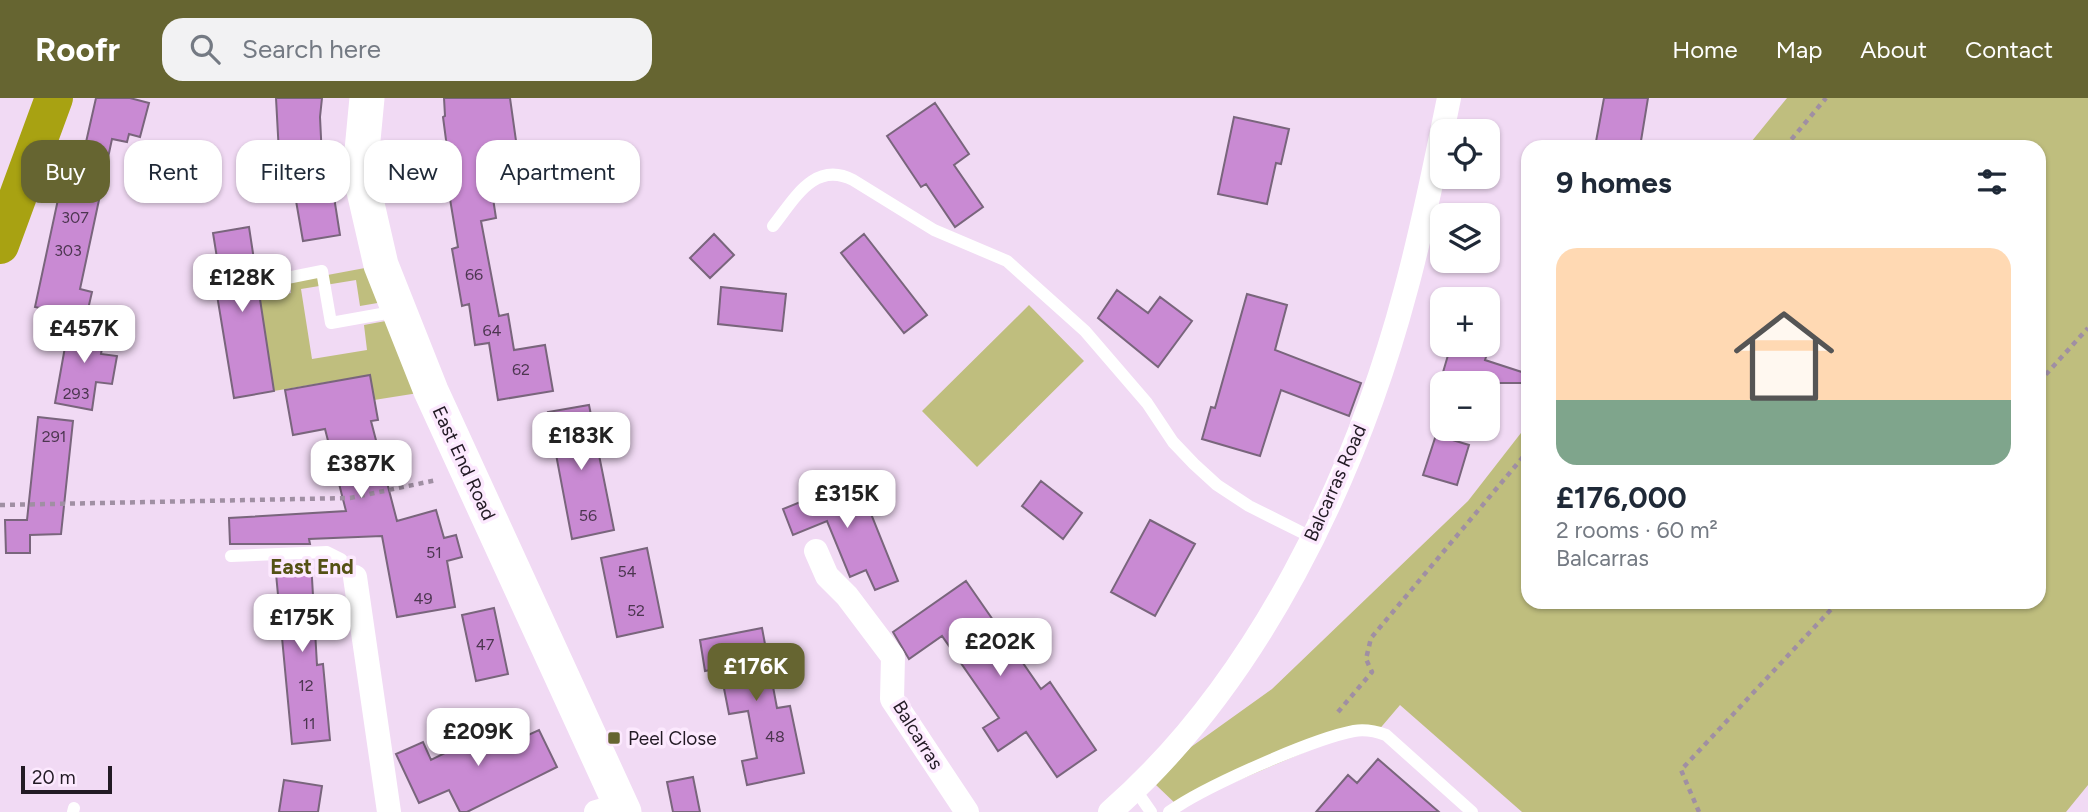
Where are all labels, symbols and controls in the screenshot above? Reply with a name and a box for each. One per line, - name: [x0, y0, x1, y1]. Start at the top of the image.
- search box: [162, 18, 652, 81]
- text: Roofr: [35, 30, 120, 69]
- icon: search: [186, 30, 224, 68]
- text: Search here: [242, 33, 381, 65]
- text: Home: [1672, 35, 1738, 64]
- text: Map: [1776, 35, 1822, 64]
- text: About: [1860, 35, 1927, 64]
- text: Contact: [1965, 35, 2053, 64]
- map controls: [1430, 119, 1500, 441]
- button: locate: [1430, 119, 1500, 189]
- chip: Buy: [21, 140, 110, 203]
- chip: Rent: [124, 140, 222, 203]
- chip: Filters: [236, 140, 350, 203]
- chip: New: [364, 140, 462, 203]
- chip: Apartment: [476, 140, 640, 203]
- icon: filters: [1973, 163, 2011, 201]
- text: 9 homes: [1556, 164, 1672, 201]
- button: layers: [1430, 203, 1500, 273]
- house number: 307: [61, 208, 89, 227]
- house number: 303: [54, 241, 82, 260]
- pin: £128K: [193, 254, 291, 314]
- text: £128K: [209, 263, 275, 291]
- house number: 66: [465, 265, 483, 284]
- button: +: [1430, 287, 1500, 357]
- icon: home: [1721, 293, 1847, 419]
- pin: £457K: [35, 306, 133, 365]
- text: £457K: [49, 314, 119, 342]
- house number: 64: [483, 321, 502, 340]
- house number: 62: [512, 360, 530, 379]
- button: −: [1430, 371, 1500, 441]
- house number: 293: [63, 384, 89, 403]
- street label: East End Road: [428, 402, 500, 524]
- pin: £183K: [532, 412, 630, 472]
- text: £183K: [548, 421, 614, 449]
- street label: Balcarras Road: [1299, 421, 1371, 545]
- house number: 291: [42, 427, 66, 446]
- pin: £387K: [312, 440, 410, 500]
- text: £387K: [327, 449, 395, 477]
- pin: £315K: [798, 470, 896, 530]
- text: £315K: [815, 479, 879, 507]
- text: £176,000: [1556, 479, 1687, 516]
- house number: 56: [579, 506, 597, 525]
- text: 2 rooms · 60 m²: [1556, 516, 1718, 544]
- house number: 51: [426, 543, 442, 562]
- text: Balcarras: [1556, 544, 1649, 572]
- district label: East End: [270, 554, 354, 579]
- house number: 54: [617, 562, 637, 581]
- house number: 49: [414, 589, 433, 608]
- pin: £175K: [253, 594, 351, 654]
- house number: 52: [627, 601, 645, 620]
- text: £175K: [270, 603, 334, 631]
- pin: £202K: [951, 618, 1049, 678]
- text: £202K: [965, 627, 1035, 655]
- house number: 47: [476, 635, 495, 654]
- pin: £176K: [707, 644, 805, 703]
- text: £176K: [724, 652, 788, 680]
- house number: 12: [298, 676, 314, 695]
- street label: Balcarras: [888, 696, 948, 774]
- pin: £209K: [429, 708, 527, 768]
- house number: 11: [302, 714, 316, 733]
- text: £209K: [443, 717, 513, 745]
- place label: Peel Close: [628, 727, 717, 750]
- house number: 48: [765, 727, 785, 746]
- marker: Peel Close: [606, 730, 622, 746]
- scale bar: [21, 763, 112, 795]
- text: 20 m: [32, 766, 76, 789]

